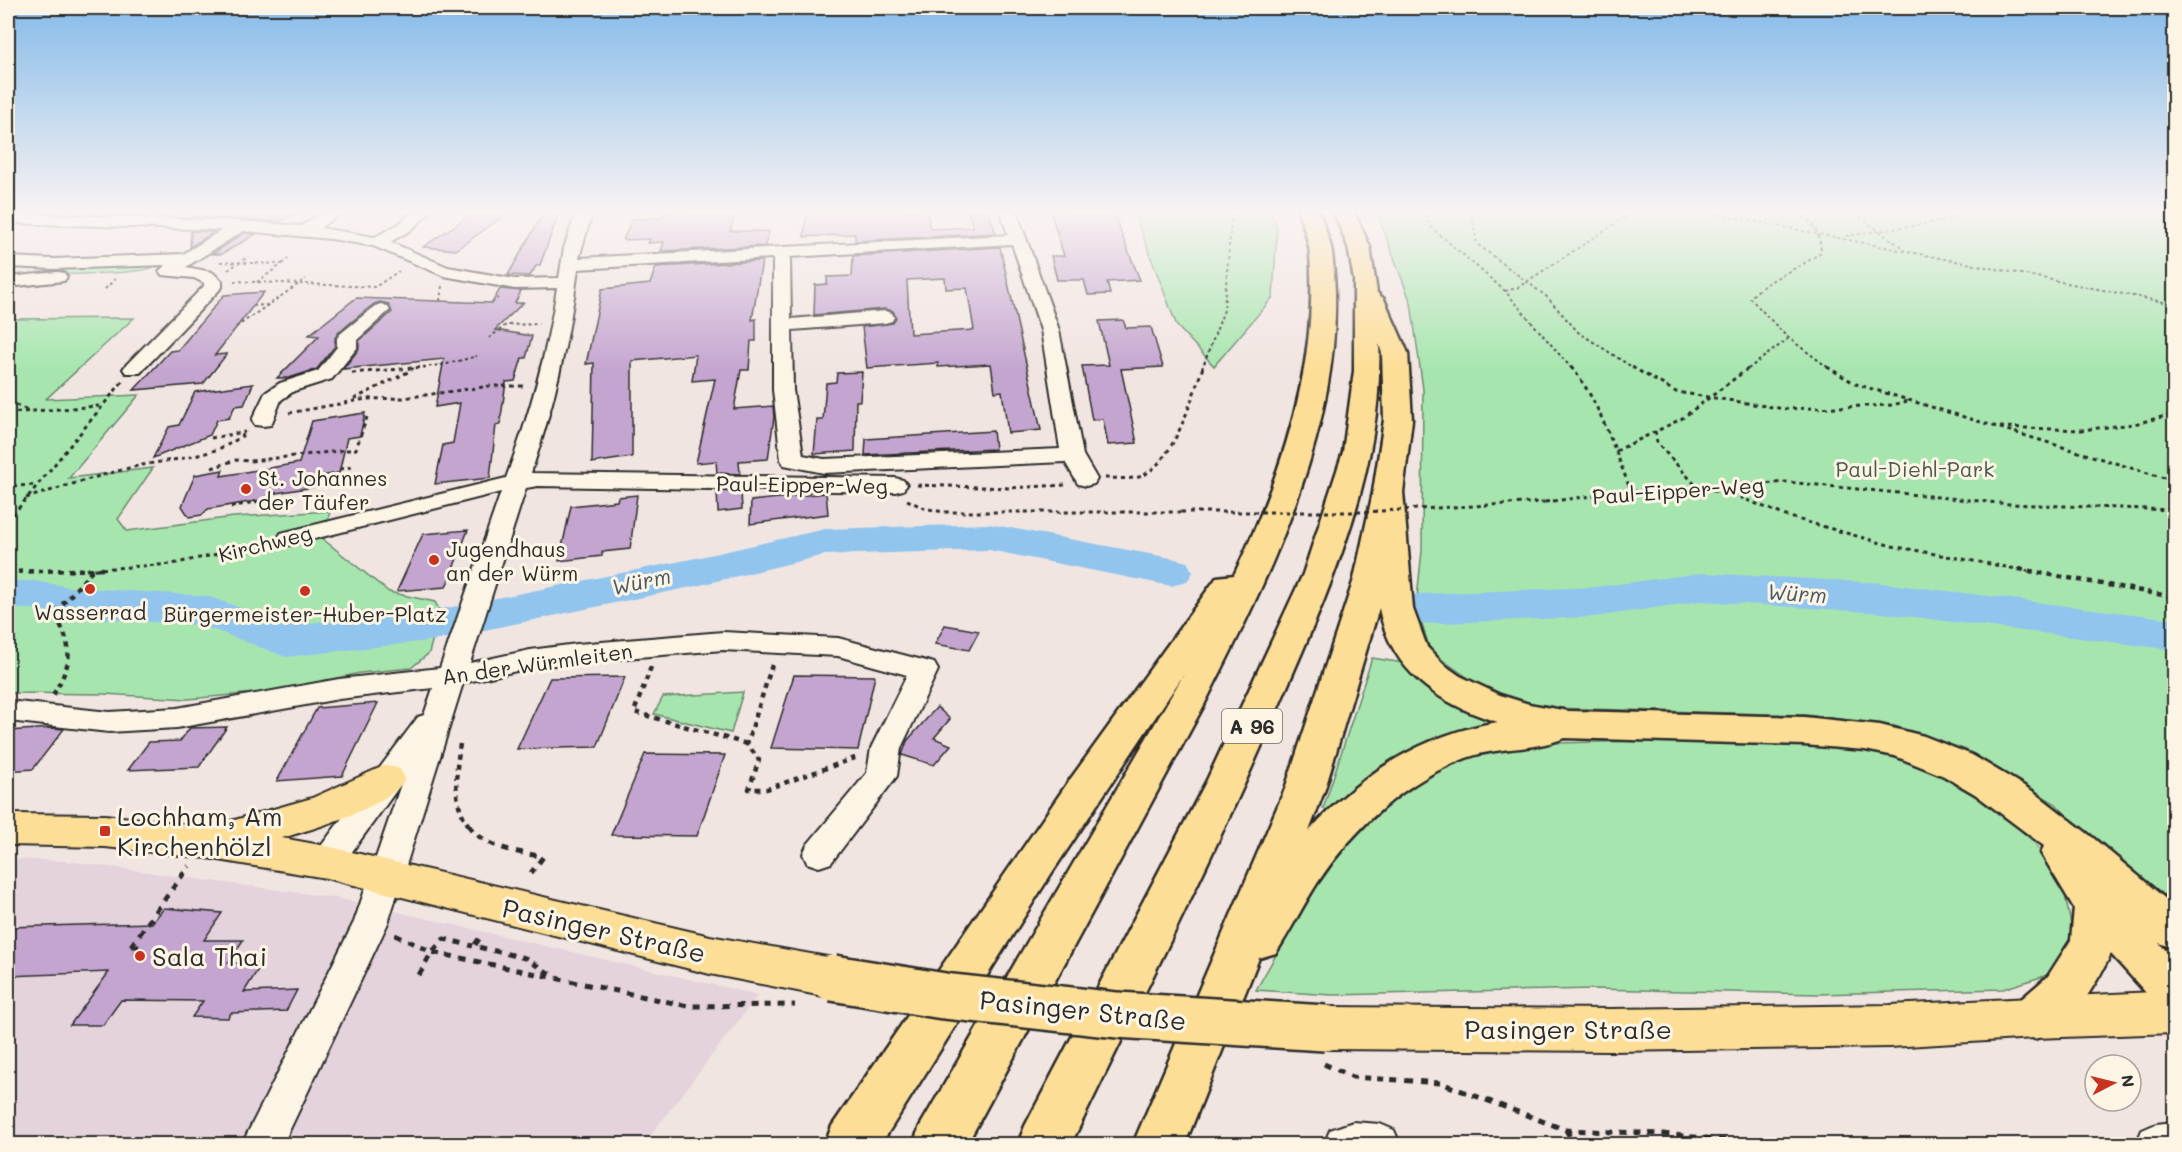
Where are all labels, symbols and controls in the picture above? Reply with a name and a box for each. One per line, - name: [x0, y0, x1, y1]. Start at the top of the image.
- park label: Paul-Diehl-Park: [1836, 455, 1994, 482]
- place label: St. Johannes der Täufer: [258, 464, 387, 515]
- street label: Paul-Eipper-Weg: [716, 469, 888, 499]
- street label: Paul-Eipper-Weg: [1591, 471, 1765, 509]
- marker: St. Johannes der Täufer: [239, 482, 253, 496]
- street label: Kirchweg: [215, 518, 315, 568]
- place label: Jugendhaus an der Würm: [446, 535, 578, 586]
- marker: Jugendhaus an der Würm: [427, 553, 441, 567]
- water label: Würm: [609, 561, 673, 601]
- water label: Würm: [1766, 576, 1828, 610]
- marker: Wasserrad: [83, 582, 97, 596]
- marker: Bürgermeister-Huber-Platz: [298, 584, 312, 598]
- place label: Wasserrad: [34, 598, 146, 625]
- place label: Bürgermeister-Huber-Platz: [163, 600, 447, 627]
- street label: An der Würmleiten: [440, 636, 634, 690]
- road number: A 96: [1222, 709, 1282, 743]
- place label: Lochham, Am Kirchenhölzl: [117, 799, 282, 863]
- marker: Lochham, Am Kirchenhölzl: [98, 824, 112, 838]
- street label: Pasinger Straße: [499, 890, 709, 970]
- place label: Sala Thai: [152, 939, 267, 973]
- marker: Sala Thai: [133, 949, 147, 963]
- street label: Pasinger Straße: [978, 982, 1188, 1038]
- street label: Pasinger Straße: [1464, 1012, 1672, 1046]
- north arrow: [2083, 1053, 2143, 1113]
- text: N: [2117, 1074, 2140, 1088]

